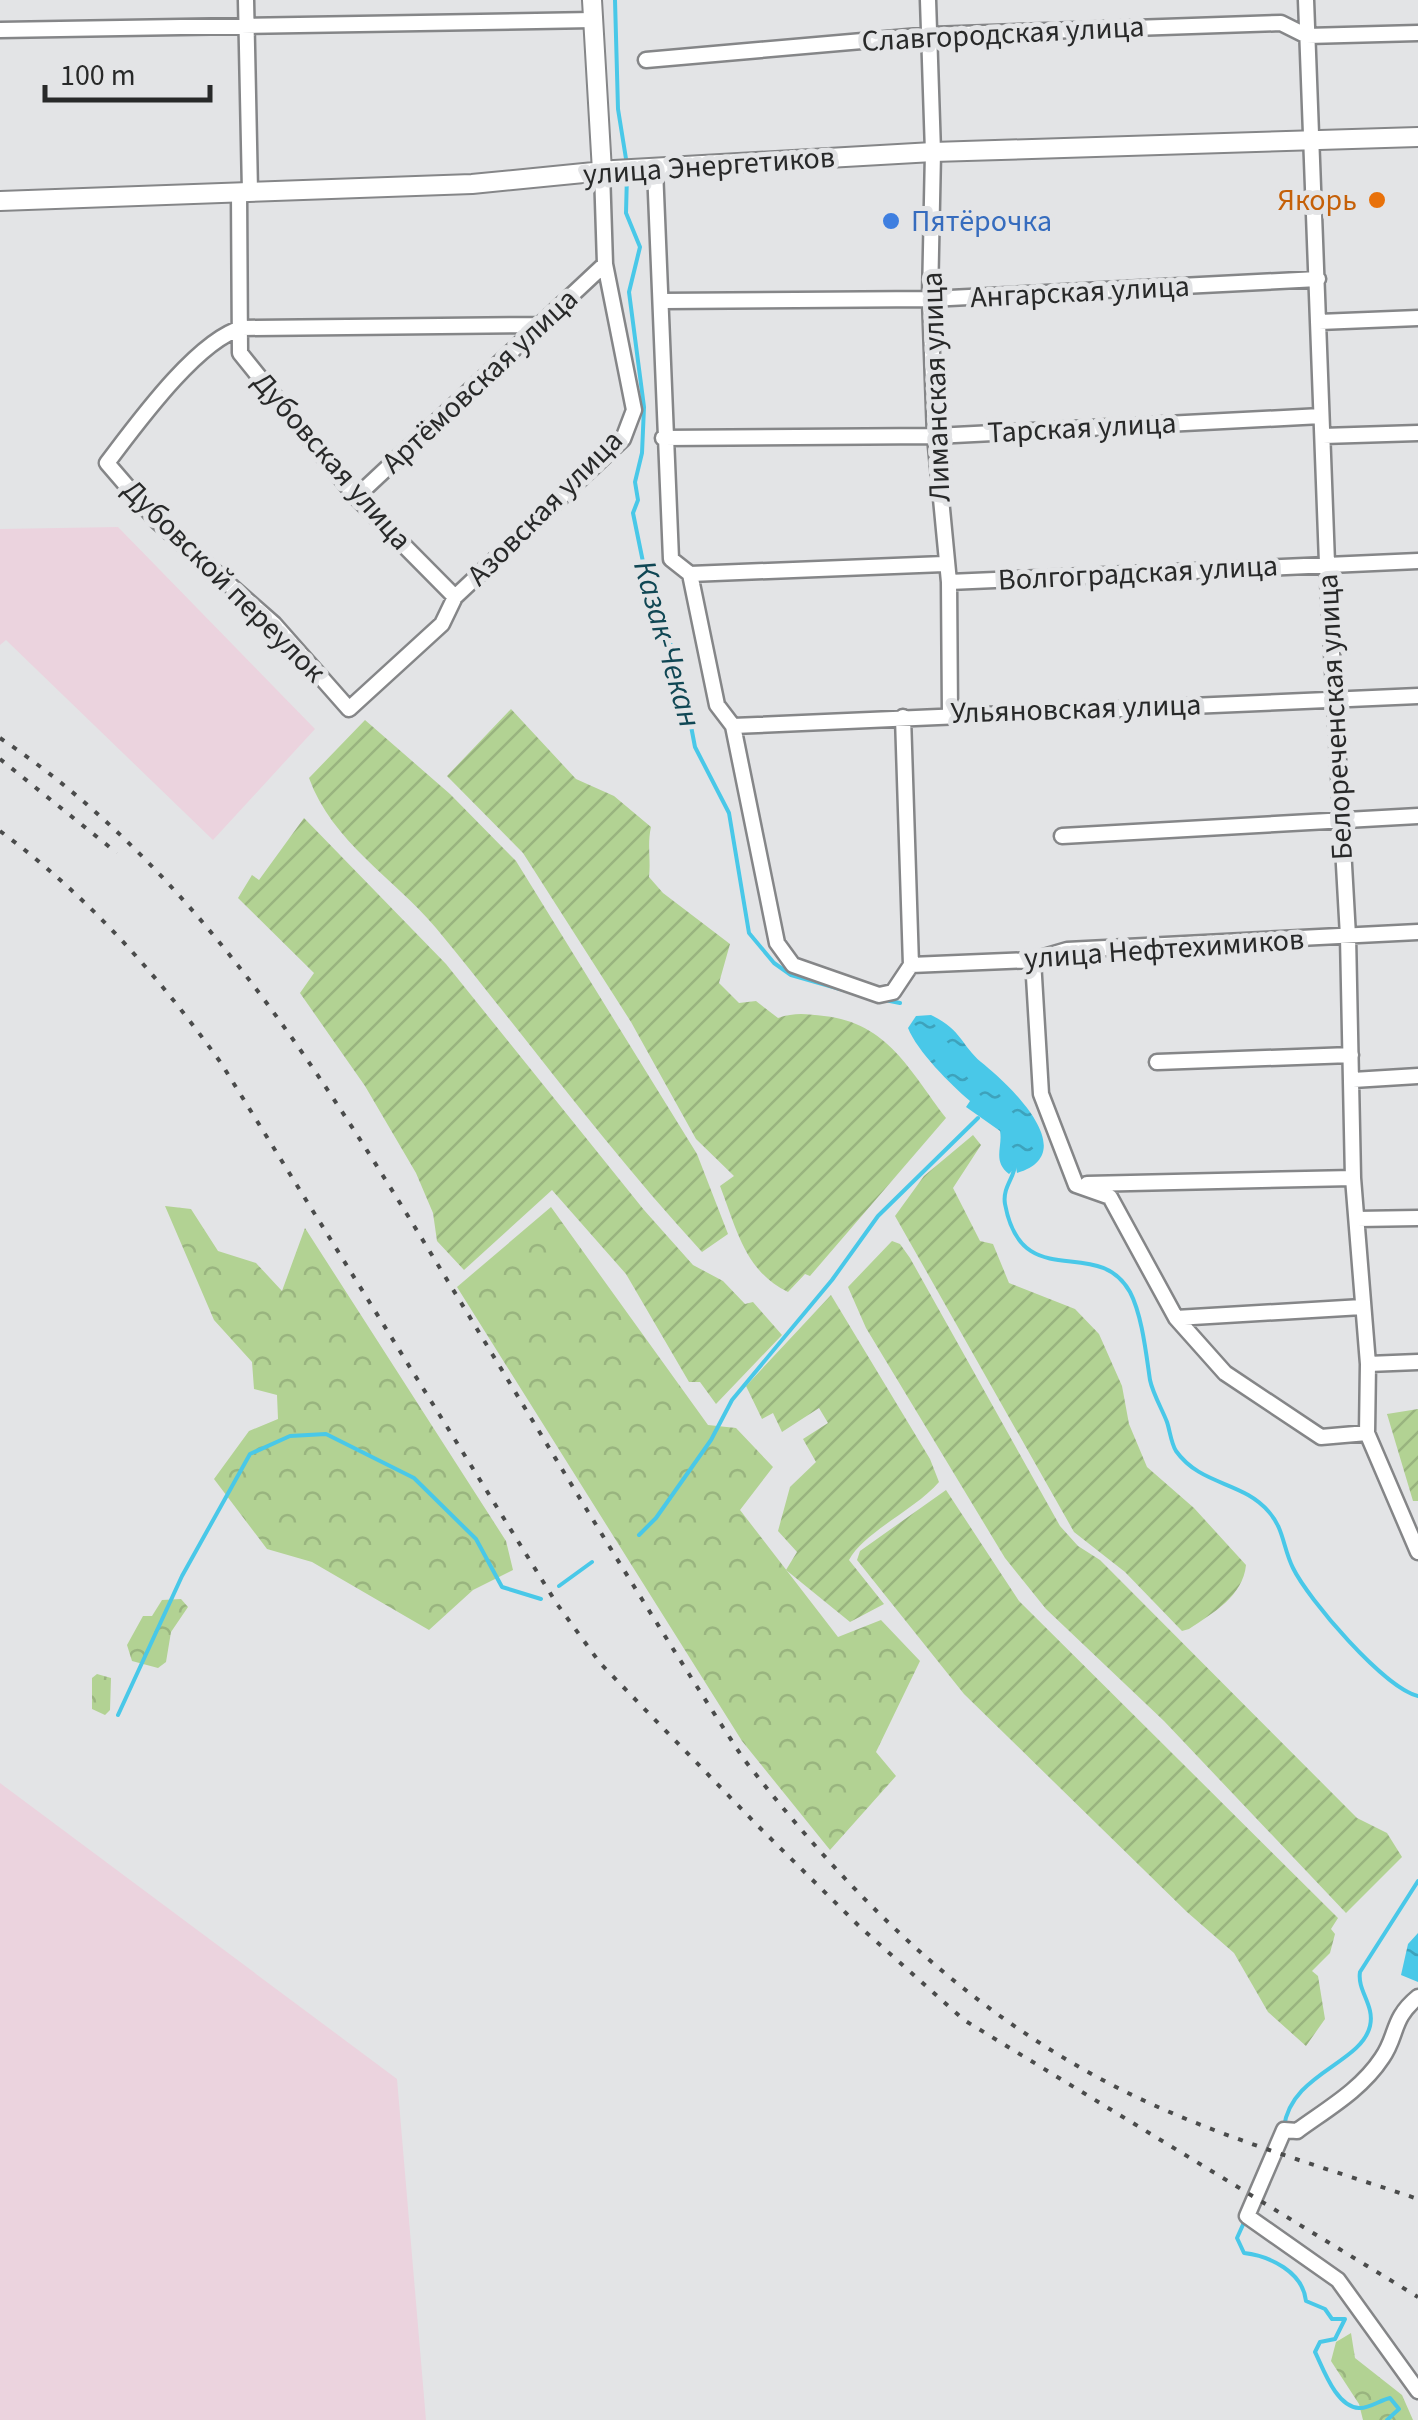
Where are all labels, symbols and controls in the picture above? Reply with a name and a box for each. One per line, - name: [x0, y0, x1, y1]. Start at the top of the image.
- street label: Славгородская улица: [861, 5, 1145, 63]
- scale bar: [45, 40, 210, 102]
- text: 100 m: [60, 54, 136, 97]
- street label: улица Энергетиков: [582, 136, 836, 196]
- place label: Якорь: [1278, 179, 1357, 222]
- marker: Якорь: [1366, 189, 1388, 211]
- place label: Пятёрочка: [911, 200, 1052, 243]
- marker: Пятёрочка: [880, 210, 902, 232]
- street label: Ангарская улица: [969, 265, 1191, 319]
- street label: Лиманская улица: [910, 271, 962, 503]
- street label: Артёмовская улица: [372, 278, 588, 484]
- street label: Дубовская улица: [242, 362, 422, 560]
- street label: Тарская улица: [986, 402, 1178, 454]
- street label: Азовская улица: [457, 420, 633, 596]
- street label: Дубовской переулок: [112, 469, 336, 693]
- street label: Волгоградская улица: [997, 544, 1279, 602]
- water label: Казак-Чекан: [621, 555, 713, 733]
- street label: Белореченская улица: [1306, 573, 1364, 861]
- street label: Ульяновская улица: [950, 683, 1202, 735]
- street label: улица Нефтехимиков: [1022, 918, 1306, 980]

